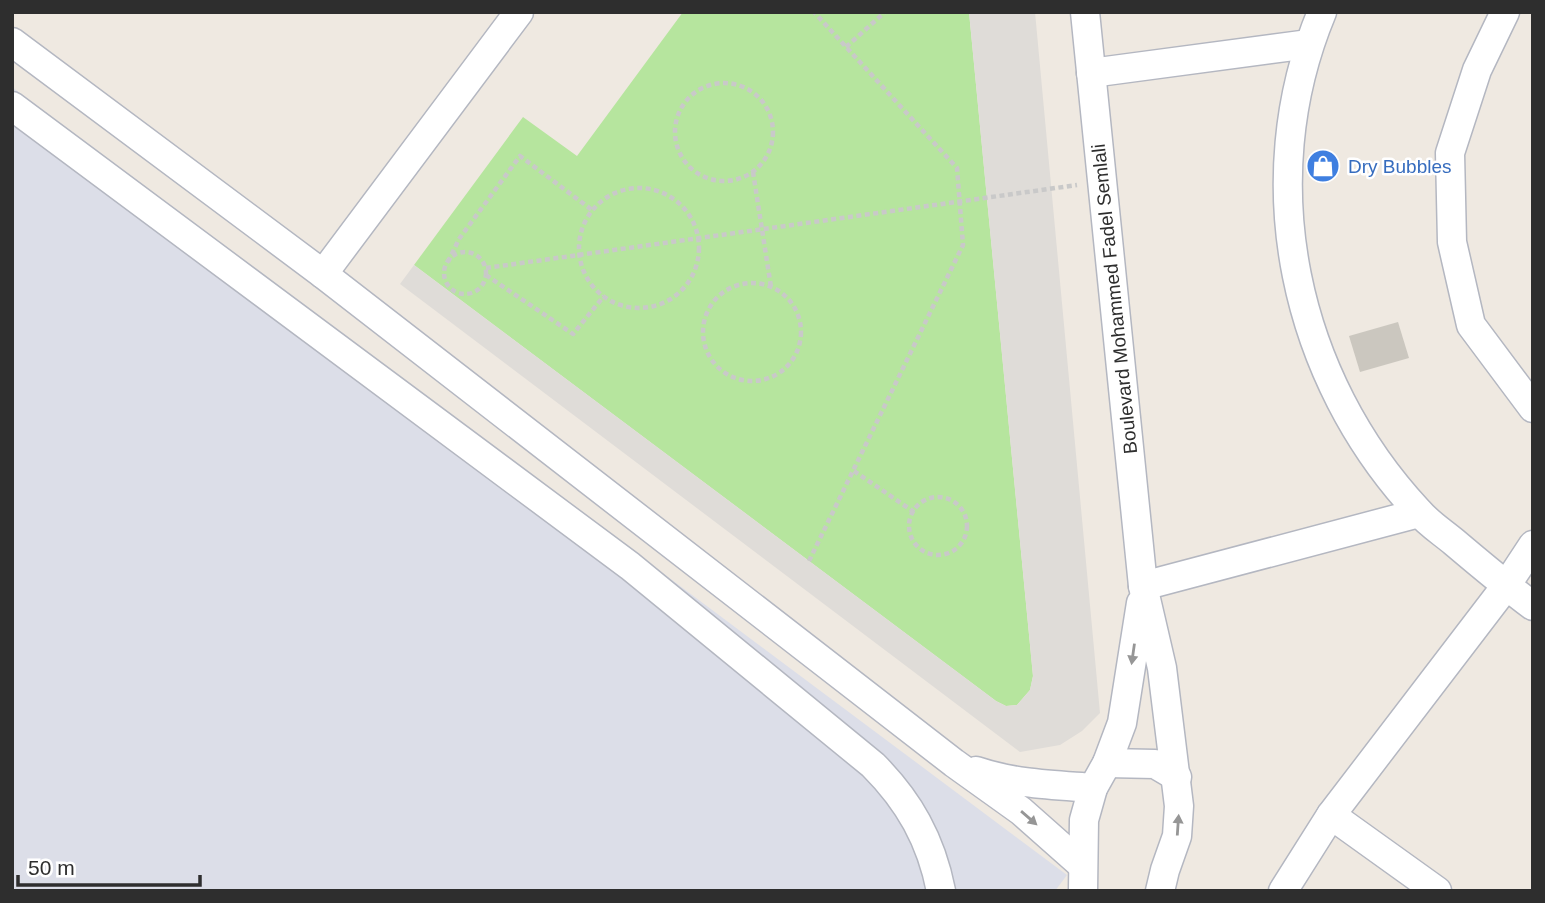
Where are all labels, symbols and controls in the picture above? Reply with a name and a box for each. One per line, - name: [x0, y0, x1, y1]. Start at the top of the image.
- street label: Boulevard Mohammed Fadel Semlali: [1088, 143, 1141, 455]
- shop icon: Dry Bubbles: [1304, 147, 1342, 185]
- place label: Dry Bubbles: [1348, 156, 1452, 177]
- one-way arrow: [1128, 643, 1139, 665]
- one-way arrow: [1020, 810, 1037, 825]
- one-way arrow: [1173, 814, 1184, 836]
- scale bar: [18, 844, 200, 888]
- text: 50 m: [28, 856, 75, 879]

